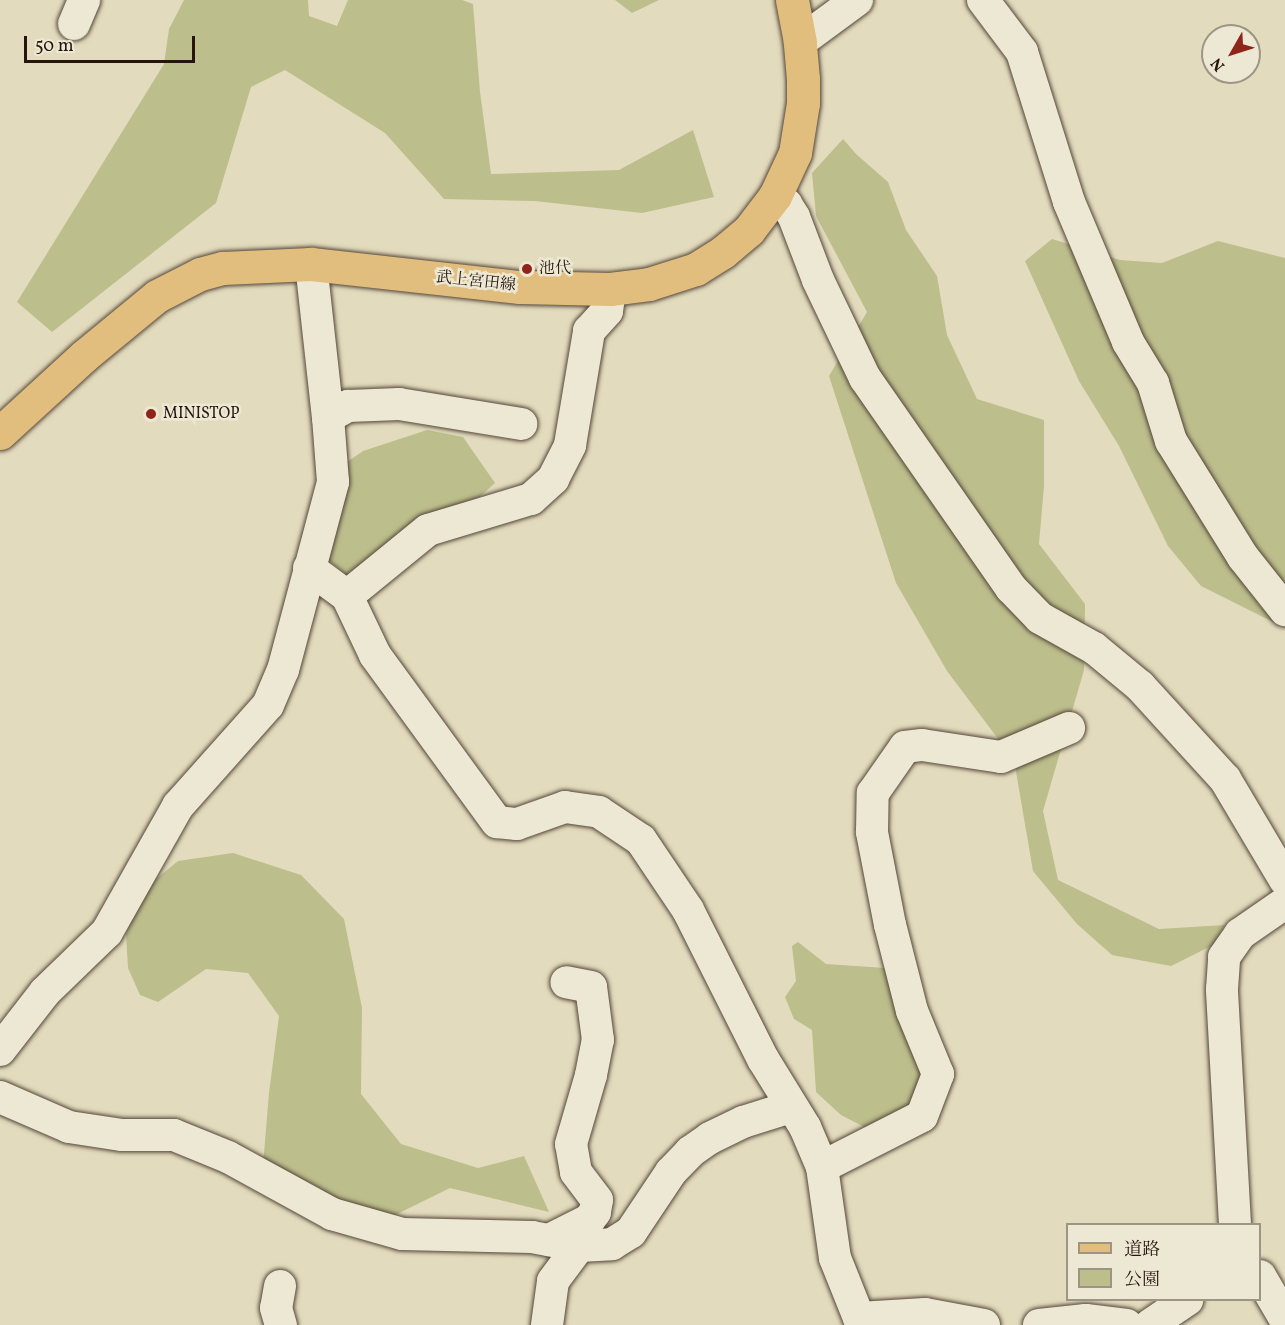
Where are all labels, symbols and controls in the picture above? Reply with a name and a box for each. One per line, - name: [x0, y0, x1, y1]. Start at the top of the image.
- scale bar: [27, 24, 198, 62]
- north arrow: [1201, 24, 1261, 84]
- text: 50 m: [35, 34, 74, 59]
- text: N: [1206, 53, 1231, 76]
- place label: 池代: [539, 259, 571, 279]
- marker: 池代: [520, 262, 534, 276]
- street label: 武上宮田線: [435, 268, 517, 296]
- place label: MINISTOP: [163, 404, 239, 424]
- marker: MINISTOP: [144, 407, 158, 421]
- legend: [1066, 1223, 1261, 1301]
- text: 道路: [1124, 1238, 1160, 1263]
- text: 公園: [1124, 1268, 1160, 1293]

